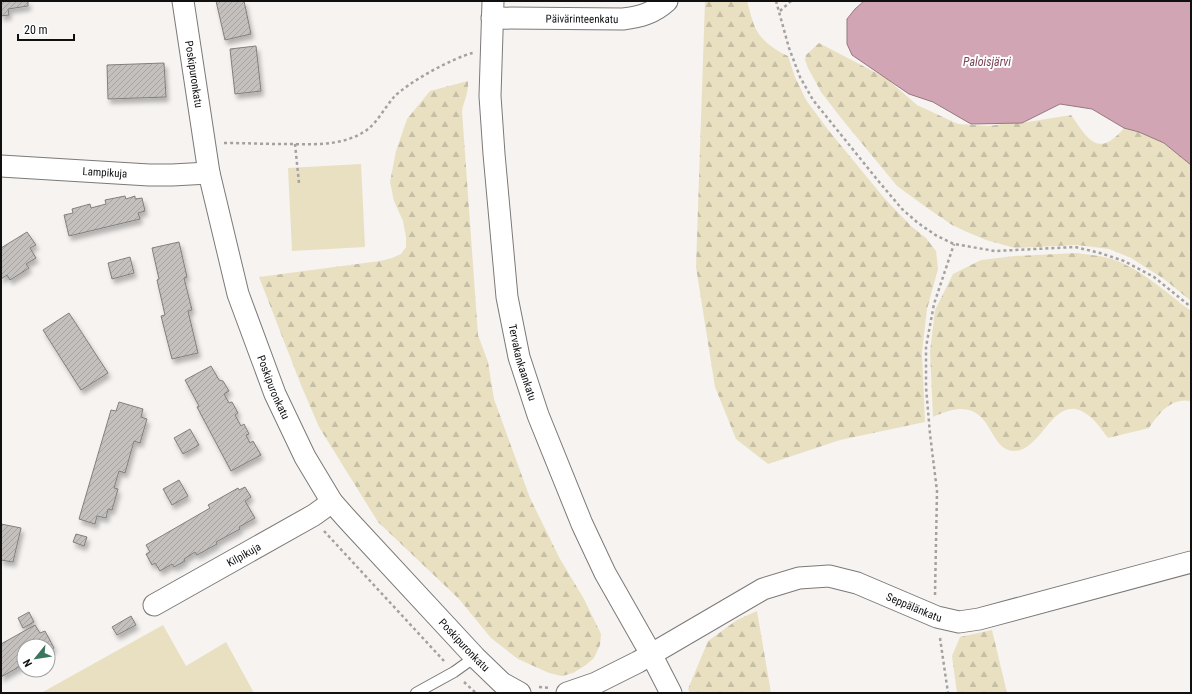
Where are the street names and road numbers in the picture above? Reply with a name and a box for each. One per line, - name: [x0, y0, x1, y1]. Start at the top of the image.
- street label: Päivärinteenkatu: [546, 12, 618, 26]
- street label: Poskipuronkatu: [182, 40, 205, 109]
- street label: Lampikuja: [82, 165, 128, 181]
- street label: Tervakankaankatu: [506, 323, 539, 402]
- street label: Poskipuronkatu: [254, 354, 292, 421]
- street label: Kilpikuja: [225, 540, 263, 570]
- street label: Seppälänkatu: [884, 590, 943, 625]
- street label: Poskipuronkatu: [436, 616, 492, 674]

